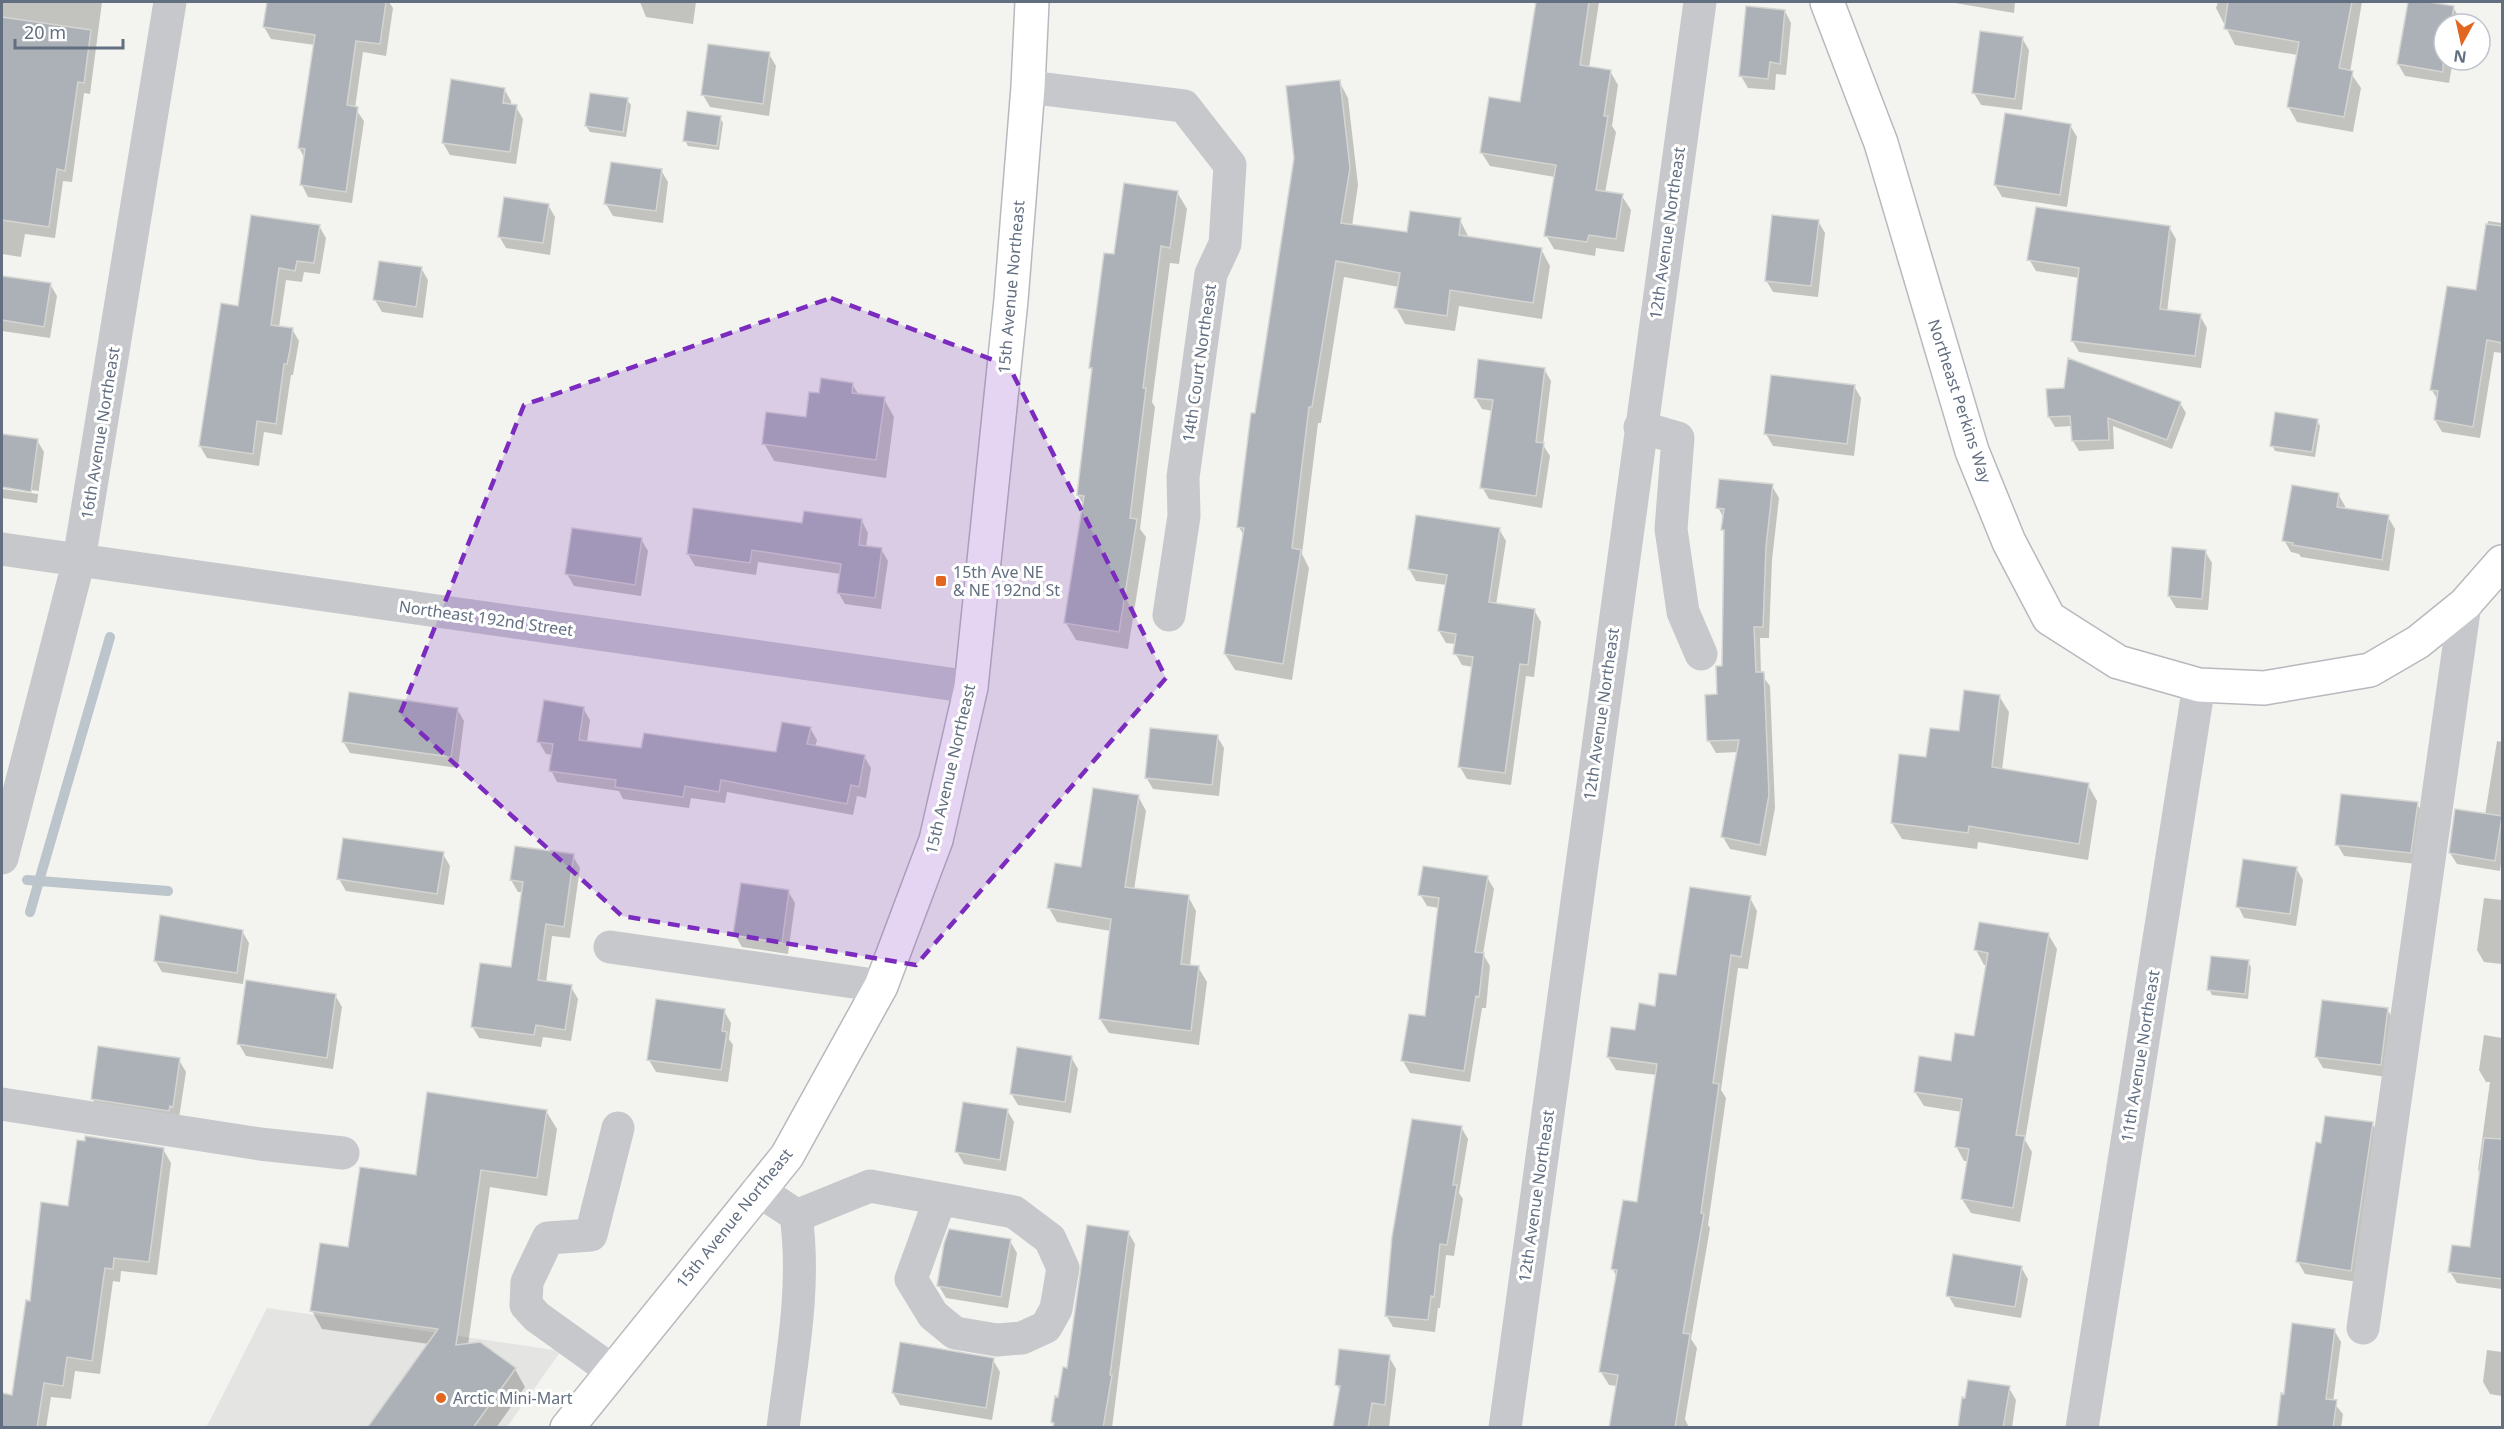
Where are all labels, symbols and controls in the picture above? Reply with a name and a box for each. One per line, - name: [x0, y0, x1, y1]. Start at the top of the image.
- scale bar: [15, 12, 123, 50]
- north arrow: [2432, 12, 2492, 72]
- text: 20 m: [24, 20, 66, 44]
- text: N: [2452, 45, 2468, 69]
- street label: 12th Avenue Northeast: [1644, 145, 1690, 321]
- street label: 15th Avenue Northeast: [992, 199, 1030, 375]
- street label: 14th Court Northeast: [1177, 282, 1221, 444]
- street label: Northeast Perkins Way: [1923, 316, 1997, 487]
- street label: 16th Avenue Northeast: [76, 345, 125, 521]
- place label: 15th Ave NE & NE 192nd St: [953, 561, 1060, 601]
- marker: 15th Ave NE & NE 192nd St: [934, 574, 948, 588]
- street label: Northeast 192nd Street: [397, 595, 575, 641]
- street label: 12th Avenue Northeast: [1578, 626, 1624, 802]
- street label: 15th Avenue Northeast: [920, 682, 980, 856]
- street label: 11th Avenue Northeast: [2116, 968, 2165, 1144]
- street label: 12th Avenue Northeast: [1513, 1108, 1559, 1284]
- street label: 15th Avenue Northeast: [671, 1143, 797, 1293]
- place label: Arctic Mini-Mart: [453, 1387, 573, 1409]
- marker: Arctic Mini-Mart: [434, 1391, 448, 1405]

